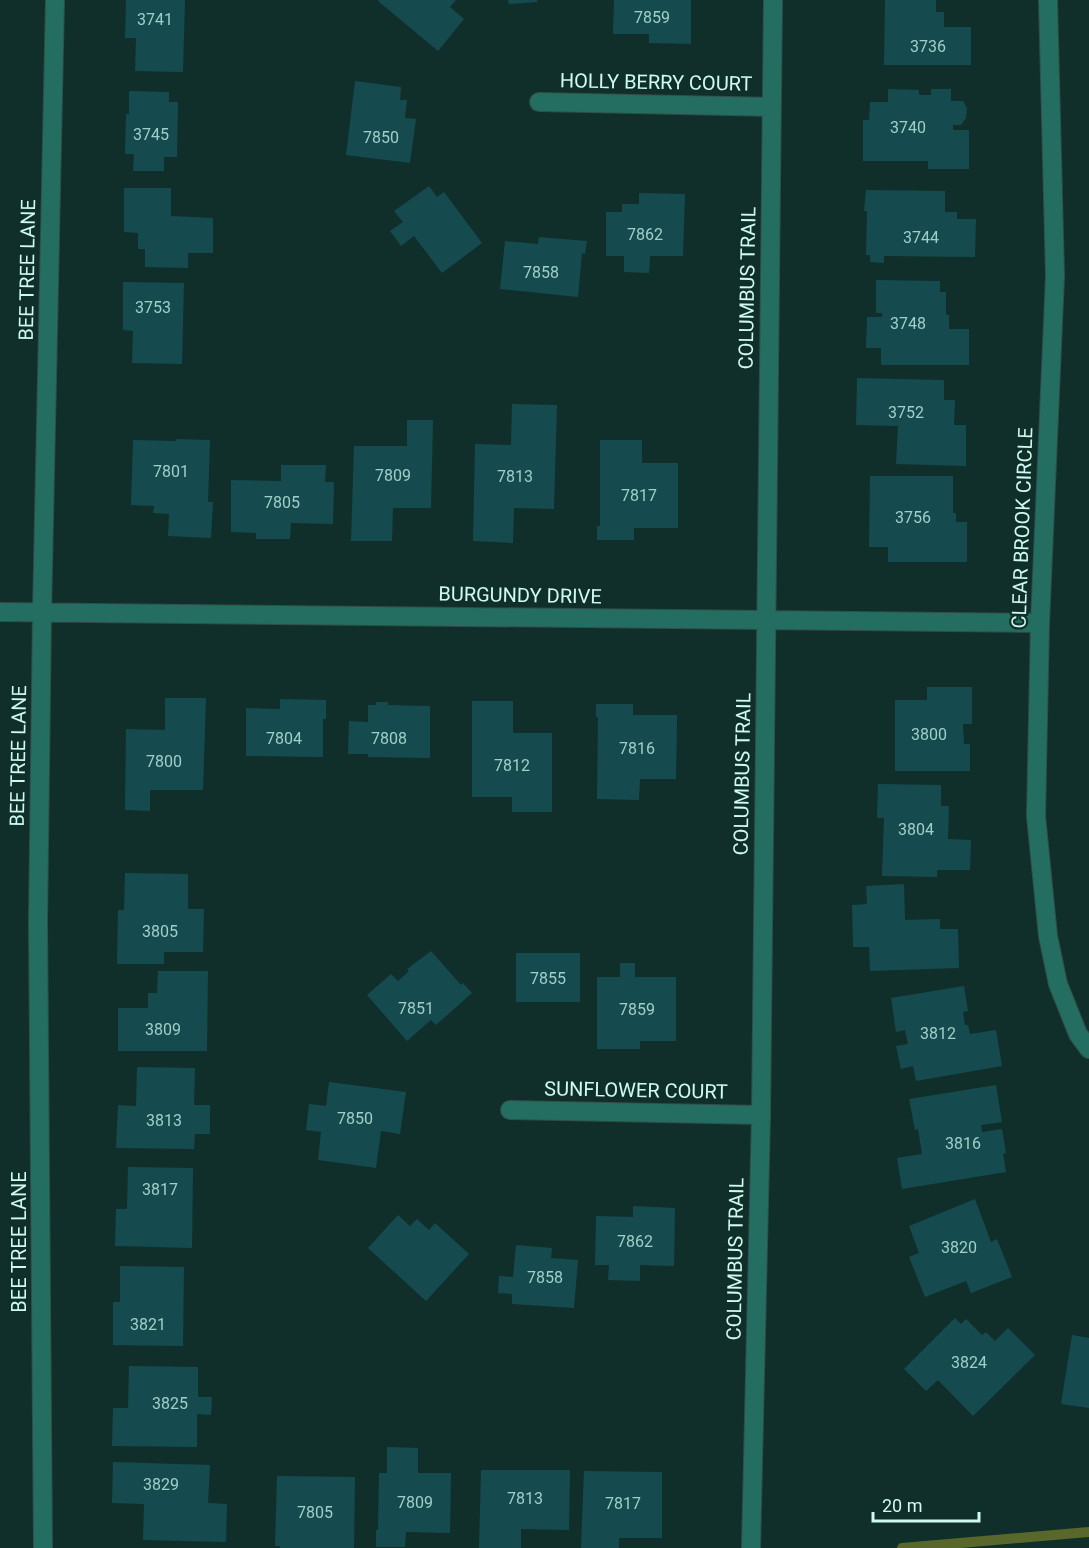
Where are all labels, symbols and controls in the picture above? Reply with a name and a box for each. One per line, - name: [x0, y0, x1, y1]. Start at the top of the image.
- house number: 7859: [634, 8, 670, 27]
- house number: 3741: [137, 10, 173, 29]
- house number: 3736: [910, 37, 946, 56]
- street label: HOLLY BERRY COURT: [560, 68, 752, 96]
- house number: 3740: [890, 118, 926, 137]
- house number: 3745: [133, 125, 169, 144]
- house number: 7850: [363, 128, 399, 147]
- street label: BEE TREE LANE: [14, 199, 40, 341]
- street label: COLUMBUS TRAIL: [734, 206, 760, 370]
- house number: 7862: [627, 225, 663, 244]
- house number: 3744: [903, 228, 939, 247]
- house number: 7858: [523, 263, 559, 282]
- house number: 3753: [135, 298, 171, 317]
- house number: 3748: [890, 314, 926, 333]
- house number: 3752: [888, 403, 924, 422]
- street label: CLEAR BROOK CIRCLE: [1006, 427, 1038, 629]
- house number: 7801: [153, 462, 189, 481]
- house number: 7809: [375, 466, 411, 485]
- house number: 7813: [497, 467, 533, 486]
- house number: 7817: [621, 486, 657, 505]
- house number: 7805: [264, 493, 300, 512]
- house number: 3756: [895, 508, 931, 527]
- street label: BURGUNDY DRIVE: [438, 582, 602, 608]
- street label: BEE TREE LANE: [5, 685, 31, 827]
- street label: COLUMBUS TRAIL: [729, 692, 755, 856]
- house number: 3800: [911, 725, 947, 744]
- house number: 7804: [266, 729, 302, 748]
- house number: 7808: [371, 729, 407, 748]
- house number: 7816: [619, 739, 655, 758]
- house number: 7800: [146, 752, 182, 771]
- house number: 7812: [494, 756, 530, 775]
- house number: 3804: [898, 820, 934, 839]
- house number: 3805: [142, 922, 178, 941]
- house number: 7855: [530, 969, 566, 988]
- house number: 7851: [398, 999, 434, 1018]
- house number: 7859: [619, 1000, 655, 1019]
- house number: 3809: [145, 1020, 181, 1039]
- house number: 3812: [920, 1024, 956, 1043]
- street label: SUNFLOWER COURT: [544, 1076, 728, 1104]
- house number: 7850: [337, 1109, 373, 1128]
- house number: 3813: [146, 1111, 182, 1130]
- house number: 3816: [945, 1134, 981, 1153]
- street label: BEE TREE LANE: [7, 1171, 31, 1313]
- street label: COLUMBUS TRAIL: [722, 1177, 748, 1341]
- house number: 3817: [142, 1180, 178, 1199]
- house number: 7862: [617, 1232, 653, 1251]
- house number: 3820: [941, 1238, 977, 1257]
- house number: 7858: [527, 1268, 563, 1287]
- house number: 3821: [130, 1315, 166, 1334]
- house number: 3824: [951, 1353, 987, 1372]
- house number: 3825: [152, 1394, 188, 1413]
- house number: 3829: [143, 1475, 179, 1494]
- scale bar: [873, 1485, 980, 1523]
- house number: 7813: [507, 1489, 543, 1508]
- house number: 7809: [397, 1493, 433, 1512]
- house number: 7817: [605, 1494, 641, 1513]
- text: 20 m: [882, 1495, 922, 1516]
- house number: 7805: [297, 1503, 333, 1522]

